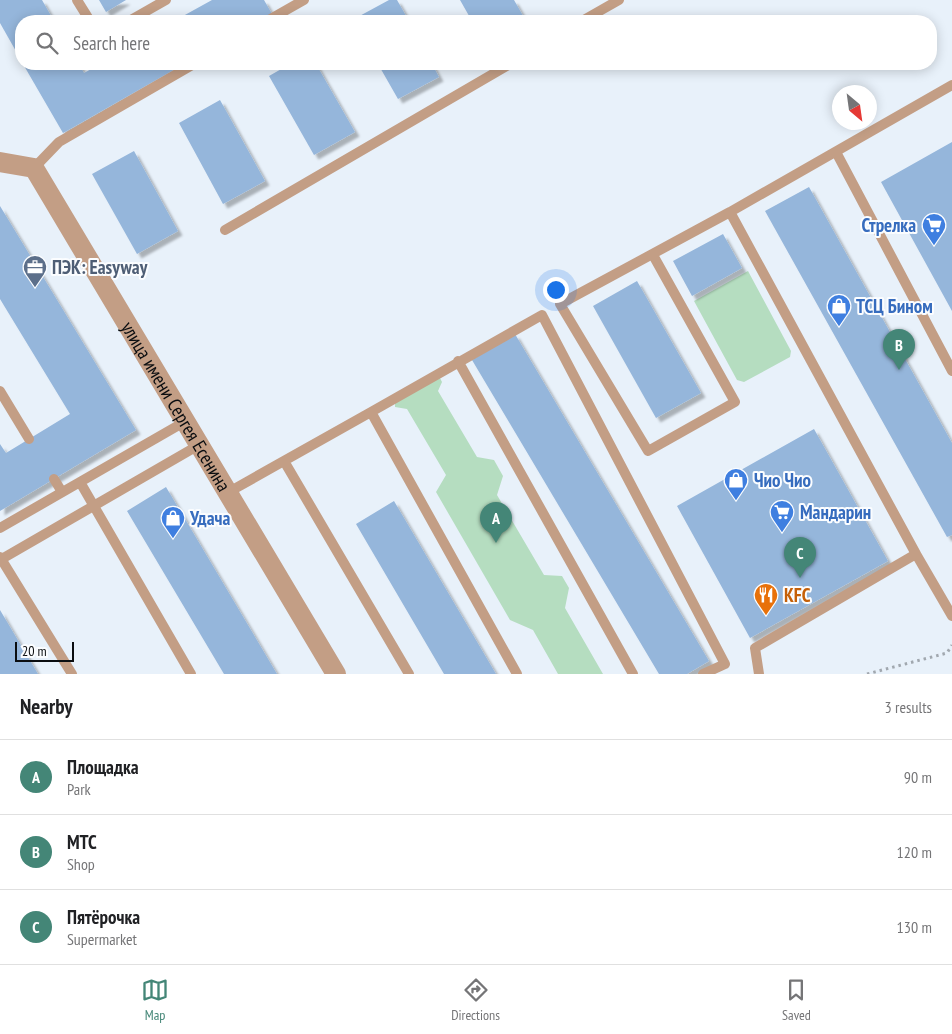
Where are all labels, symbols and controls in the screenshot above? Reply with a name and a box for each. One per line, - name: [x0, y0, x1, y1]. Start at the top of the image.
- search box: [15, 15, 937, 70]
- icon: search: [33, 29, 61, 57]
- text: Search here: [73, 31, 150, 55]
- north arrow: [832, 85, 877, 130]
- supermarket icon: Стрелка: [921, 212, 947, 246]
- place label: Стрелка: [862, 213, 916, 237]
- office icon: ПЭК: Easyway: [22, 254, 48, 288]
- place label: ПЭК: Easyway: [52, 255, 148, 279]
- your location: [543, 277, 569, 303]
- shop icon: ТСЦ Бином: [826, 293, 852, 327]
- place label: ТСЦ Бином: [856, 294, 933, 318]
- street label: улица имени Сергея Есенина: [116, 317, 236, 496]
- pin: B: [883, 329, 915, 370]
- shop icon: Чио Чио: [723, 467, 749, 501]
- place label: Чио Чио: [754, 468, 811, 492]
- supermarket icon: Мандарин: [769, 499, 795, 533]
- place label: Мандарин: [800, 500, 871, 524]
- pin: A: [480, 502, 512, 543]
- shop icon: Удача: [160, 505, 186, 539]
- place label: Удача: [189, 506, 230, 530]
- pin: C: [784, 537, 816, 578]
- restaurant icon: KFC: [753, 582, 779, 616]
- place label: KFC: [784, 583, 811, 607]
- scale bar: [15, 639, 74, 662]
- text: 20 m: [22, 642, 47, 660]
- text: Nearby: [20, 693, 73, 720]
- text: 3 results: [885, 697, 932, 717]
- text: Площадка: [67, 755, 139, 779]
- text: A: [32, 767, 40, 787]
- text: 90 m: [904, 767, 932, 787]
- text: Park: [67, 779, 91, 799]
- text: МТС: [67, 830, 97, 854]
- text: B: [32, 842, 40, 862]
- text: 120 m: [897, 842, 932, 862]
- text: Shop: [67, 854, 95, 874]
- text: Пятёрочка: [67, 905, 140, 929]
- text: C: [32, 917, 40, 937]
- text: 130 m: [897, 917, 932, 937]
- text: Supermarket: [67, 929, 137, 949]
- tab: Map: [141, 976, 169, 1024]
- tab: Directions: [451, 976, 500, 1024]
- tab: Saved: [782, 976, 811, 1024]

